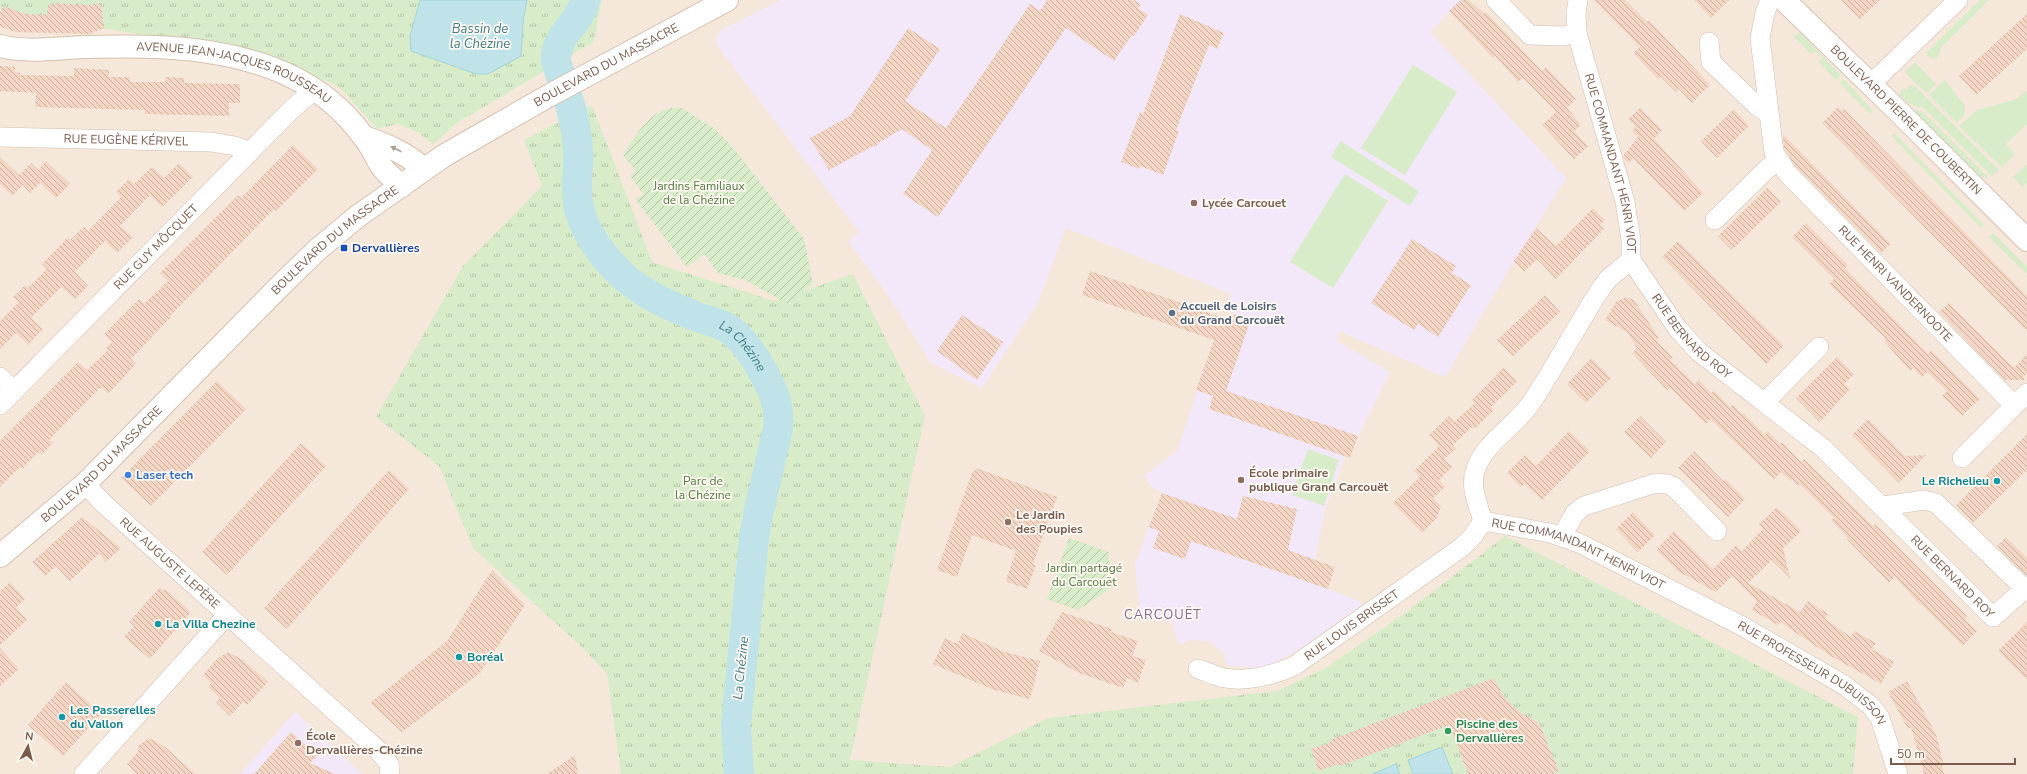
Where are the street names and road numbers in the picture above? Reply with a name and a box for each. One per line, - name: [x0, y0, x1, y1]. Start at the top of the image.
- street label: BOULEVARD DU MASSACRE: [531, 20, 681, 111]
- street label: AVENUE JEAN-JACQUES ROUSSEAU: [136, 39, 335, 107]
- street label: BOULEVARD PIERRE DE COUBERTIN: [1827, 41, 1985, 198]
- street label: RUE COMMANDANT HENRI VIOT: [1581, 71, 1639, 254]
- street label: RUE EUGÈNE KÉRIVEL: [63, 131, 189, 149]
- street label: BOULEVARD DU MASSACRE: [268, 182, 402, 298]
- street label: RUE GUY MÔCQUET: [110, 200, 202, 293]
- street label: RUE HENRI VANDERNOOTE: [1835, 222, 1956, 345]
- street label: RUE BERNARD ROY: [1648, 290, 1736, 383]
- street label: BOULEVARD DU MASSACRE: [38, 402, 166, 526]
- street label: RUE AUGUSTE LEPÈRE: [116, 514, 223, 612]
- street label: RUE COMMANDANT HENRI VIOT: [1490, 515, 1668, 594]
- street label: RUE BERNARD ROY: [1907, 532, 1998, 622]
- street label: RUE LOUIS BRISSET: [1301, 586, 1403, 664]
- street label: RUE PROFESSEUR DUBUISSON: [1735, 617, 1890, 727]

